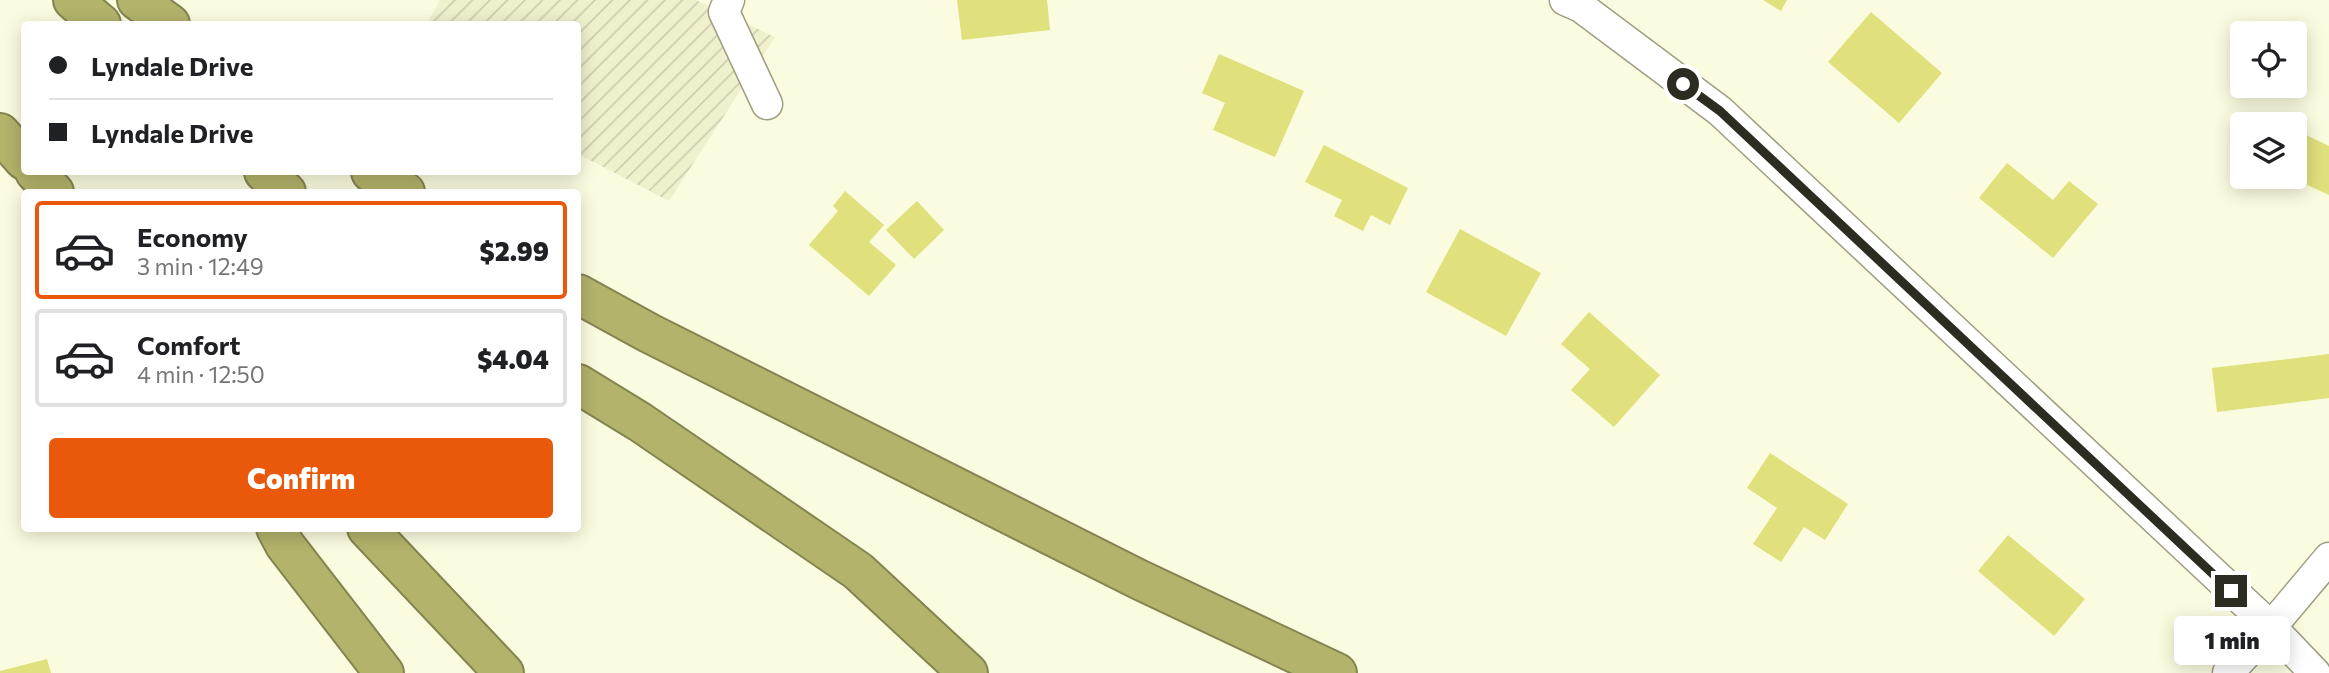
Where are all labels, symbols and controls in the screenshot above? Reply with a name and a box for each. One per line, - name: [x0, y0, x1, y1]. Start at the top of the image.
- map controls: [2230, 21, 2307, 189]
- button: locate: [2230, 21, 2307, 98]
- text: Lyndale Drive: [91, 50, 253, 81]
- route start: [1667, 68, 1699, 100]
- button: layers: [2230, 112, 2307, 189]
- text: Lyndale Drive: [91, 117, 253, 148]
- icon: car: [53, 219, 116, 282]
- text: Economy: [137, 221, 248, 252]
- text: $2.99: [480, 235, 549, 266]
- text: 3 min · 12:49: [137, 252, 264, 280]
- icon: car: [53, 327, 116, 390]
- text: Comfort: [137, 329, 240, 360]
- text: $4.04: [477, 343, 549, 374]
- text: 4 min · 12:50: [137, 360, 265, 388]
- button: Confirm: [49, 438, 553, 518]
- route end: [2215, 575, 2247, 607]
- callout: 1 min: [2173, 616, 2289, 664]
- text: 1 min: [2204, 626, 2260, 654]

